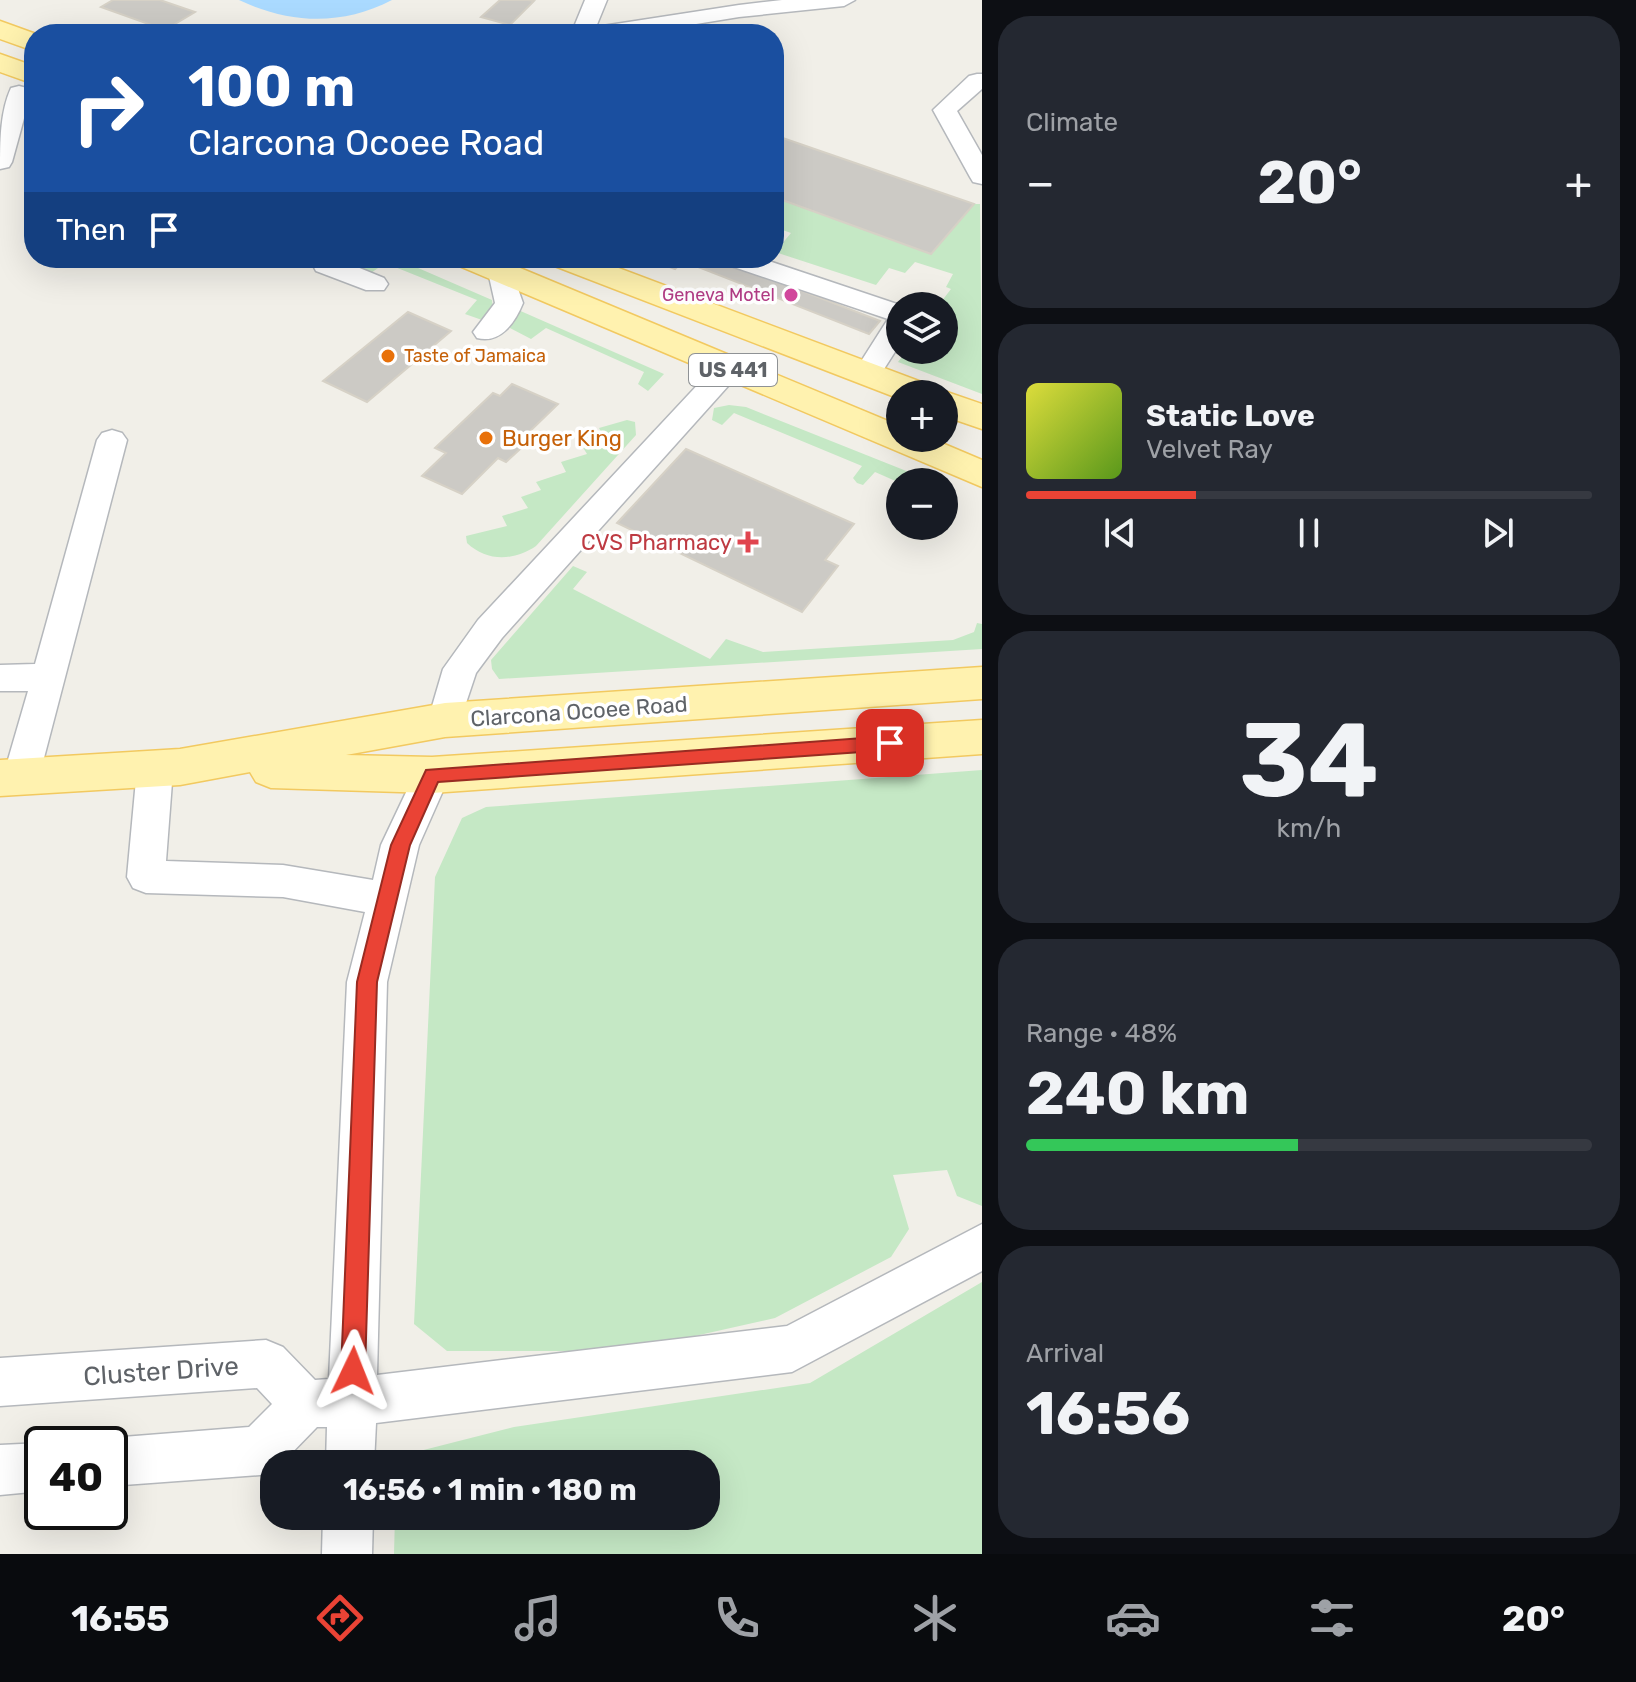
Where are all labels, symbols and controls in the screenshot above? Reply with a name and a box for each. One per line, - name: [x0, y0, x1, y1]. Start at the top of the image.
- text: 100 m: [188, 54, 355, 120]
- icon: right: [56, 56, 160, 160]
- text: Climate: [1026, 107, 1118, 138]
- text: Clarcona Ocoee Road: [188, 121, 544, 164]
- text: 20°: [1257, 147, 1362, 218]
- text: −: [1026, 157, 1055, 209]
- text: +: [1565, 157, 1592, 209]
- icon: arrive: [142, 208, 186, 252]
- text: Then: [56, 212, 126, 248]
- place label: Geneva Motel: [662, 284, 775, 306]
- marker: Geneva Motel: [782, 286, 800, 304]
- map controls: [886, 292, 958, 540]
- button: layers: [886, 292, 958, 364]
- place label: Taste of Jamaica: [404, 345, 546, 367]
- marker: Taste of Jamaica: [379, 347, 397, 365]
- road number: US 441: [689, 354, 777, 386]
- button: +: [886, 380, 958, 452]
- text: Static Love: [1146, 398, 1315, 434]
- place label: Burger King: [502, 425, 622, 452]
- marker: Burger King: [477, 429, 495, 447]
- text: Velvet Ray: [1146, 434, 1273, 465]
- button: −: [886, 468, 958, 540]
- icon: previous: [1098, 511, 1142, 555]
- icon: pause: [1287, 511, 1331, 555]
- icon: next: [1476, 511, 1520, 555]
- place label: CVS Pharmacy: [581, 529, 732, 556]
- marker: CVS Pharmacy: [739, 533, 757, 551]
- street label: Clarcona Ocoee Road: [469, 690, 689, 733]
- text: 34: [1239, 699, 1379, 822]
- pin: [856, 709, 924, 777]
- icon: arrive: [868, 721, 912, 765]
- text: km/h: [1277, 813, 1341, 844]
- text: Range · 48%: [1026, 1018, 1177, 1049]
- text: 240 km: [1026, 1058, 1249, 1129]
- position arrow: [311, 1329, 395, 1413]
- text: Arrival: [1026, 1338, 1104, 1369]
- street label: Cluster Drive: [82, 1351, 240, 1392]
- text: 16:56: [1026, 1378, 1190, 1449]
- speed limit sign: 40: [24, 1426, 128, 1530]
- text: 16:56 · 1 min · 180 m: [343, 1472, 637, 1508]
- icon: directions: [312, 1590, 368, 1646]
- icon: music: [510, 1590, 566, 1646]
- icon: phone: [709, 1590, 765, 1646]
- icon: climate: [907, 1590, 963, 1646]
- icon: car: [1105, 1590, 1161, 1646]
- icon: filters: [1304, 1590, 1360, 1646]
- text: 16:55: [71, 1597, 170, 1640]
- text: 20°: [1502, 1597, 1565, 1640]

